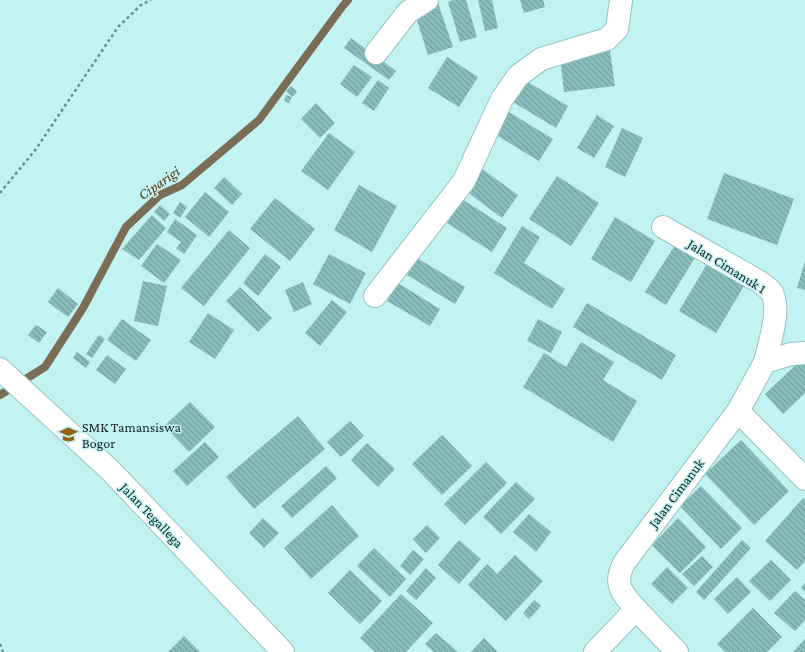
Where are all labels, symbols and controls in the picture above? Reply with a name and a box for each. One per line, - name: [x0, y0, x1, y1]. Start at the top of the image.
- water label: Ciparigi: [135, 162, 184, 204]
- street label: Jalan Cimanuk 1: [683, 234, 769, 297]
- place label: SMK Tamansiswa Bogor: [82, 419, 181, 451]
- school or university icon: SMK Tamansiswa Bogor: [59, 425, 79, 445]
- street label: Jalan Cimanuk: [644, 455, 707, 532]
- street label: Jalan Tegallega: [116, 478, 187, 551]

